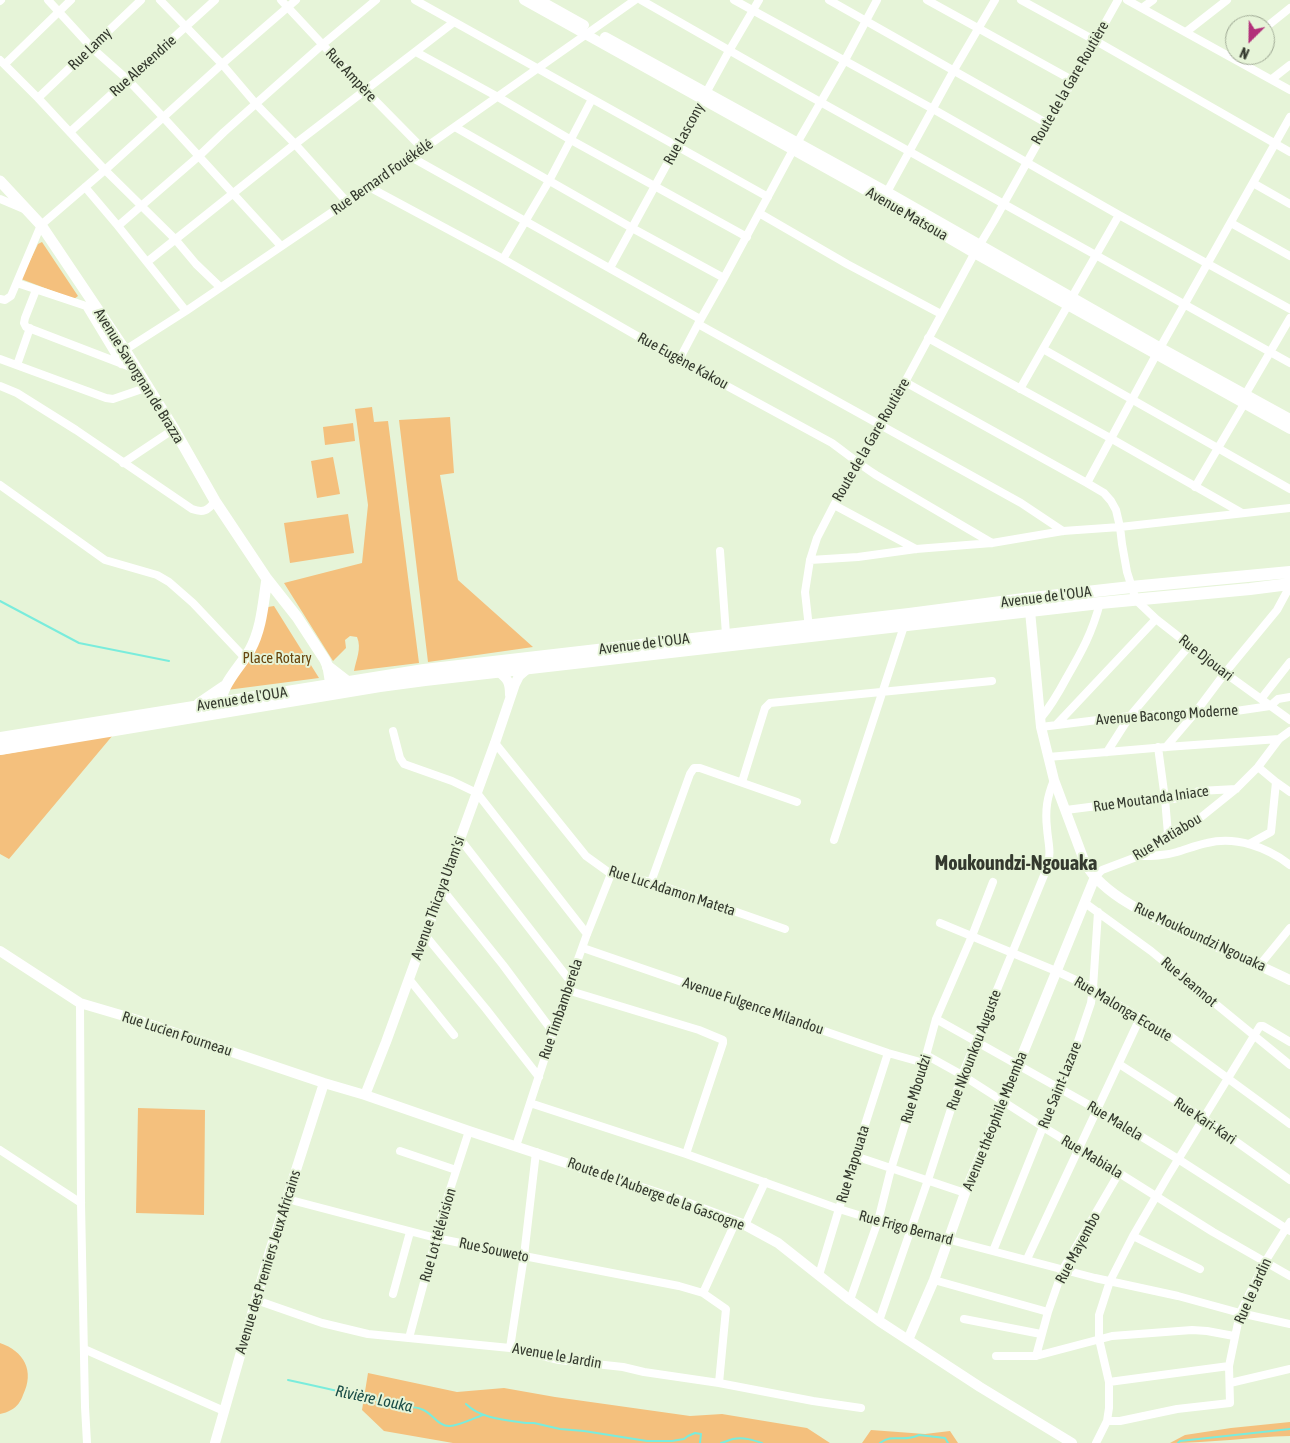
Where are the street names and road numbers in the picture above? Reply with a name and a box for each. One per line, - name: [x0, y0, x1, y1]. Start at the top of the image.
- street label: Route de la Gare Routière: [1027, 18, 1113, 148]
- street label: Rue Lamy: [65, 24, 115, 74]
- street label: Rue Alexendrie: [106, 31, 180, 101]
- street label: Rue Ampère: [322, 44, 380, 106]
- street label: Rue Lascony: [660, 100, 708, 168]
- street label: Rue Bernard Fouékélé: [328, 135, 436, 219]
- street label: Avenue Matsoua: [863, 183, 951, 245]
- street label: Avenue Savorgnan de Brazza: [90, 305, 188, 447]
- street label: Rue Eugène Kakou: [634, 329, 732, 393]
- street label: Route de la Gare Routière: [828, 375, 914, 505]
- street label: Avenue de l'OUA: [1000, 583, 1092, 611]
- street label: Avenue de l'OUA: [598, 630, 690, 658]
- street label: Rue Djouari: [1175, 631, 1237, 685]
- street label: Avenue de l'OUA: [196, 683, 288, 715]
- street label: Avenue Bacongo Moderne: [1095, 701, 1239, 729]
- street label: Rue Moutanda Iniace: [1092, 782, 1210, 816]
- street label: Rue Matiabou: [1129, 810, 1205, 864]
- street label: Avenue Thicaya Utam'si: [407, 834, 469, 962]
- street label: Rue Luc Adamon Mateta: [606, 862, 738, 920]
- street label: Rue Moukoundzi Ngouaka: [1131, 898, 1269, 976]
- street label: Rue Jeannot: [1157, 953, 1221, 1011]
- street label: Rue Timbamberela: [535, 956, 587, 1062]
- street label: Avenue Fulgence Milandou: [680, 973, 826, 1039]
- street label: Rue Malonga Ecoute: [1071, 973, 1175, 1045]
- street label: Rue Nkounkou Auguste: [943, 987, 1005, 1113]
- street label: Rue Lucien Fourneau: [120, 1008, 234, 1060]
- street label: Rue Saint-Lazare: [1034, 1039, 1086, 1131]
- street label: Avenue théophile Mbemba: [959, 1049, 1031, 1193]
- street label: Rue Mboudzi: [897, 1052, 935, 1126]
- street label: Rue Kari-Kari: [1170, 1094, 1240, 1148]
- street label: Rue Malela: [1084, 1097, 1146, 1145]
- street label: Rue Mapouata: [833, 1123, 873, 1205]
- street label: Rue Mabiala: [1058, 1131, 1126, 1183]
- street label: Route de l'Auberge de la Gascogne: [565, 1154, 747, 1234]
- street label: Avenue des Premiers Jeux Africains: [231, 1168, 305, 1356]
- street label: Rue Lot télévision: [416, 1186, 460, 1284]
- street label: Rue Frigo Bernard: [857, 1207, 955, 1249]
- street label: Rue Mayembo: [1052, 1209, 1104, 1287]
- street label: Rue Souweto: [457, 1234, 531, 1266]
- street label: Rue le Jardin: [1230, 1255, 1276, 1327]
- street label: Avenue le Jardin: [511, 1339, 603, 1373]

